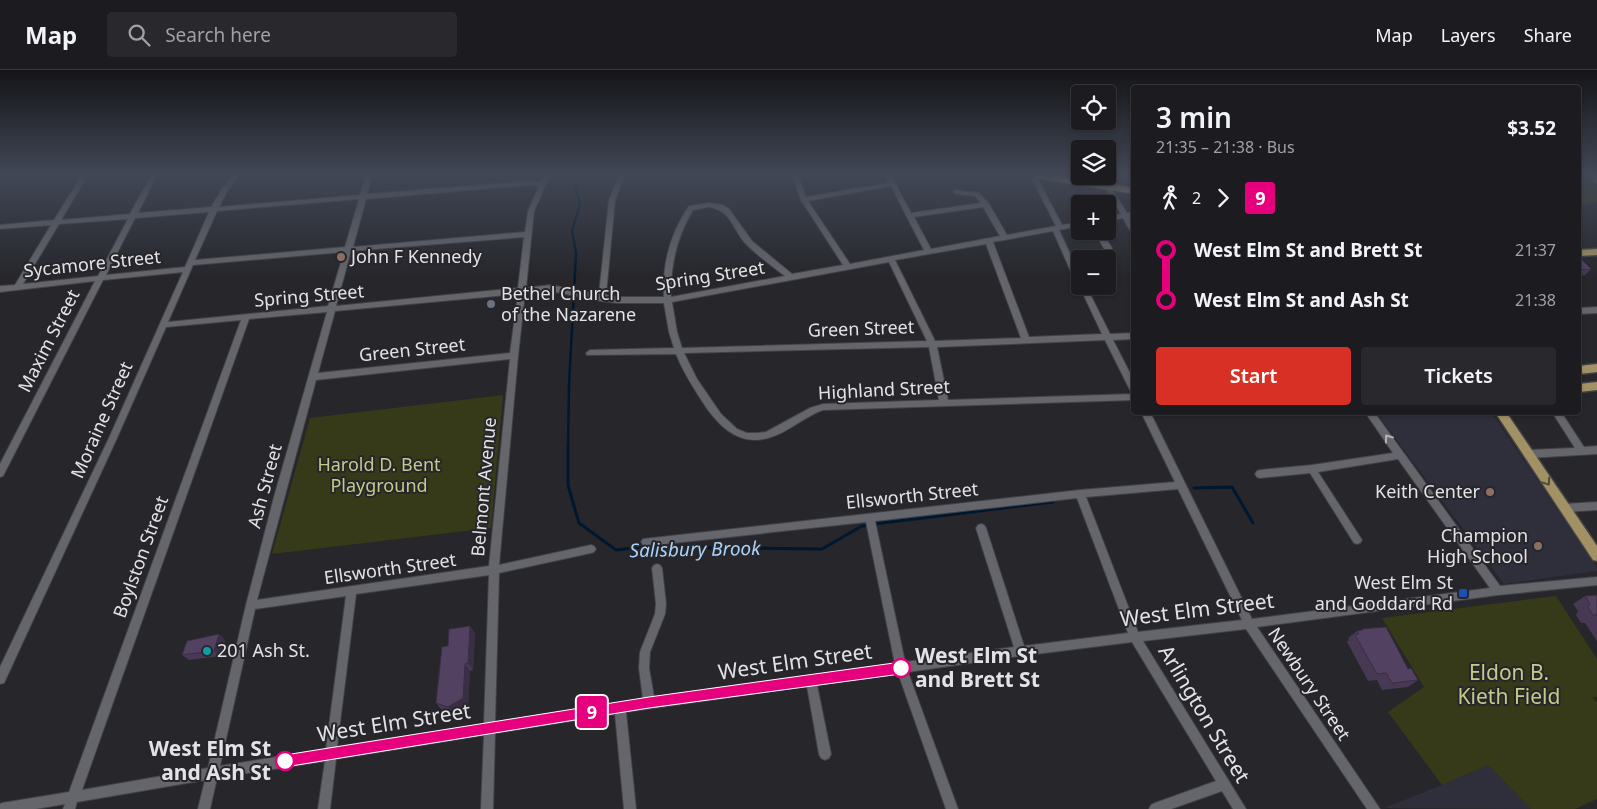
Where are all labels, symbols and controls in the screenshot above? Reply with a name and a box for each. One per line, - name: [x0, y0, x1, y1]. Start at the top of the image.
- search box: [107, 12, 457, 57]
- text: Map: [25, 18, 77, 51]
- icon: search: [125, 21, 153, 49]
- text: Search here: [165, 22, 271, 48]
- text: Map: [1375, 23, 1413, 47]
- text: Layers: [1441, 23, 1496, 47]
- text: Share: [1524, 23, 1572, 47]
- map controls: [1071, 85, 1116, 295]
- button: locate: [1071, 85, 1116, 130]
- text: 3 min: [1156, 98, 1232, 136]
- text: $3.52: [1507, 115, 1556, 141]
- text: 21:35 – 21:38 · Bus: [1156, 136, 1295, 158]
- button: layers: [1071, 140, 1116, 185]
- icon: walk: [1156, 184, 1184, 212]
- icon: forward: [1209, 184, 1237, 212]
- text: 9: [1255, 186, 1265, 210]
- text: 2: [1192, 187, 1201, 209]
- button: +: [1071, 195, 1116, 240]
- text: West Elm St and Brett St: [1194, 237, 1422, 263]
- text: 21:37: [1515, 239, 1556, 261]
- street label: Sycamore Street: [22, 244, 162, 282]
- place label: John F Kennedy: [349, 244, 483, 268]
- button: −: [1071, 250, 1116, 295]
- marker: John F Kennedy: [335, 251, 347, 263]
- street label: Spring Street: [654, 254, 767, 295]
- street label: Spring Street: [253, 278, 365, 312]
- place label: Bethel Church of the Nazarene: [501, 281, 636, 326]
- street label: Maxim Street: [12, 285, 85, 396]
- text: West Elm St and Ash St: [1194, 287, 1409, 313]
- text: 21:38: [1515, 289, 1556, 311]
- marker: Bethel Church of the Nazarene: [485, 298, 497, 310]
- street label: Green Street: [807, 314, 915, 342]
- street label: Green Street: [358, 331, 467, 367]
- button: Start: [1156, 347, 1351, 405]
- button: Tickets: [1361, 347, 1556, 405]
- street label: Moraine Street: [65, 357, 138, 482]
- street label: Highland Street: [817, 374, 951, 404]
- street label: Belmont Avenue: [465, 416, 501, 558]
- one-way arrow: [1385, 435, 1393, 444]
- street label: Ash Street: [241, 441, 287, 530]
- park label: Harold D. Bent Playground: [317, 452, 441, 497]
- street label: Ellsworth Street: [845, 476, 980, 514]
- one-way arrow: [1541, 476, 1550, 486]
- place label: Keith Center: [1375, 479, 1481, 503]
- marker: Keith Center: [1484, 486, 1496, 498]
- street label: Boylston Street: [107, 492, 173, 621]
- place label: Champion High School: [1427, 523, 1528, 568]
- water label: Salisbury Brook: [629, 535, 761, 563]
- marker: Champion High School: [1532, 540, 1544, 552]
- street label: Ellsworth Street: [322, 547, 458, 589]
- place label: West Elm St and Goddard Rd: [1315, 570, 1454, 615]
- street label: West Elm Street: [1118, 586, 1276, 632]
- marker: West Elm St and Goddard Rd: [1457, 587, 1469, 599]
- street label: Newbury Street: [1263, 622, 1357, 745]
- street label: West Elm Street: [716, 636, 874, 686]
- place label: 201 Ash St.: [217, 638, 310, 662]
- street label: Arlington Street: [1153, 639, 1257, 788]
- place label: West Elm St and Brett St: [915, 641, 1040, 693]
- marker: 201 Ash St.: [201, 645, 213, 657]
- marker: West Elm St and Brett St: [891, 658, 911, 678]
- park label: Eldon B. Kieth Field: [1458, 658, 1560, 710]
- street label: West Elm Street: [315, 696, 473, 748]
- line badge: 9: [576, 696, 608, 728]
- text: 9: [587, 700, 597, 724]
- place label: West Elm St and Ash St: [149, 734, 271, 786]
- marker: West Elm St and Ash St: [275, 751, 295, 771]

